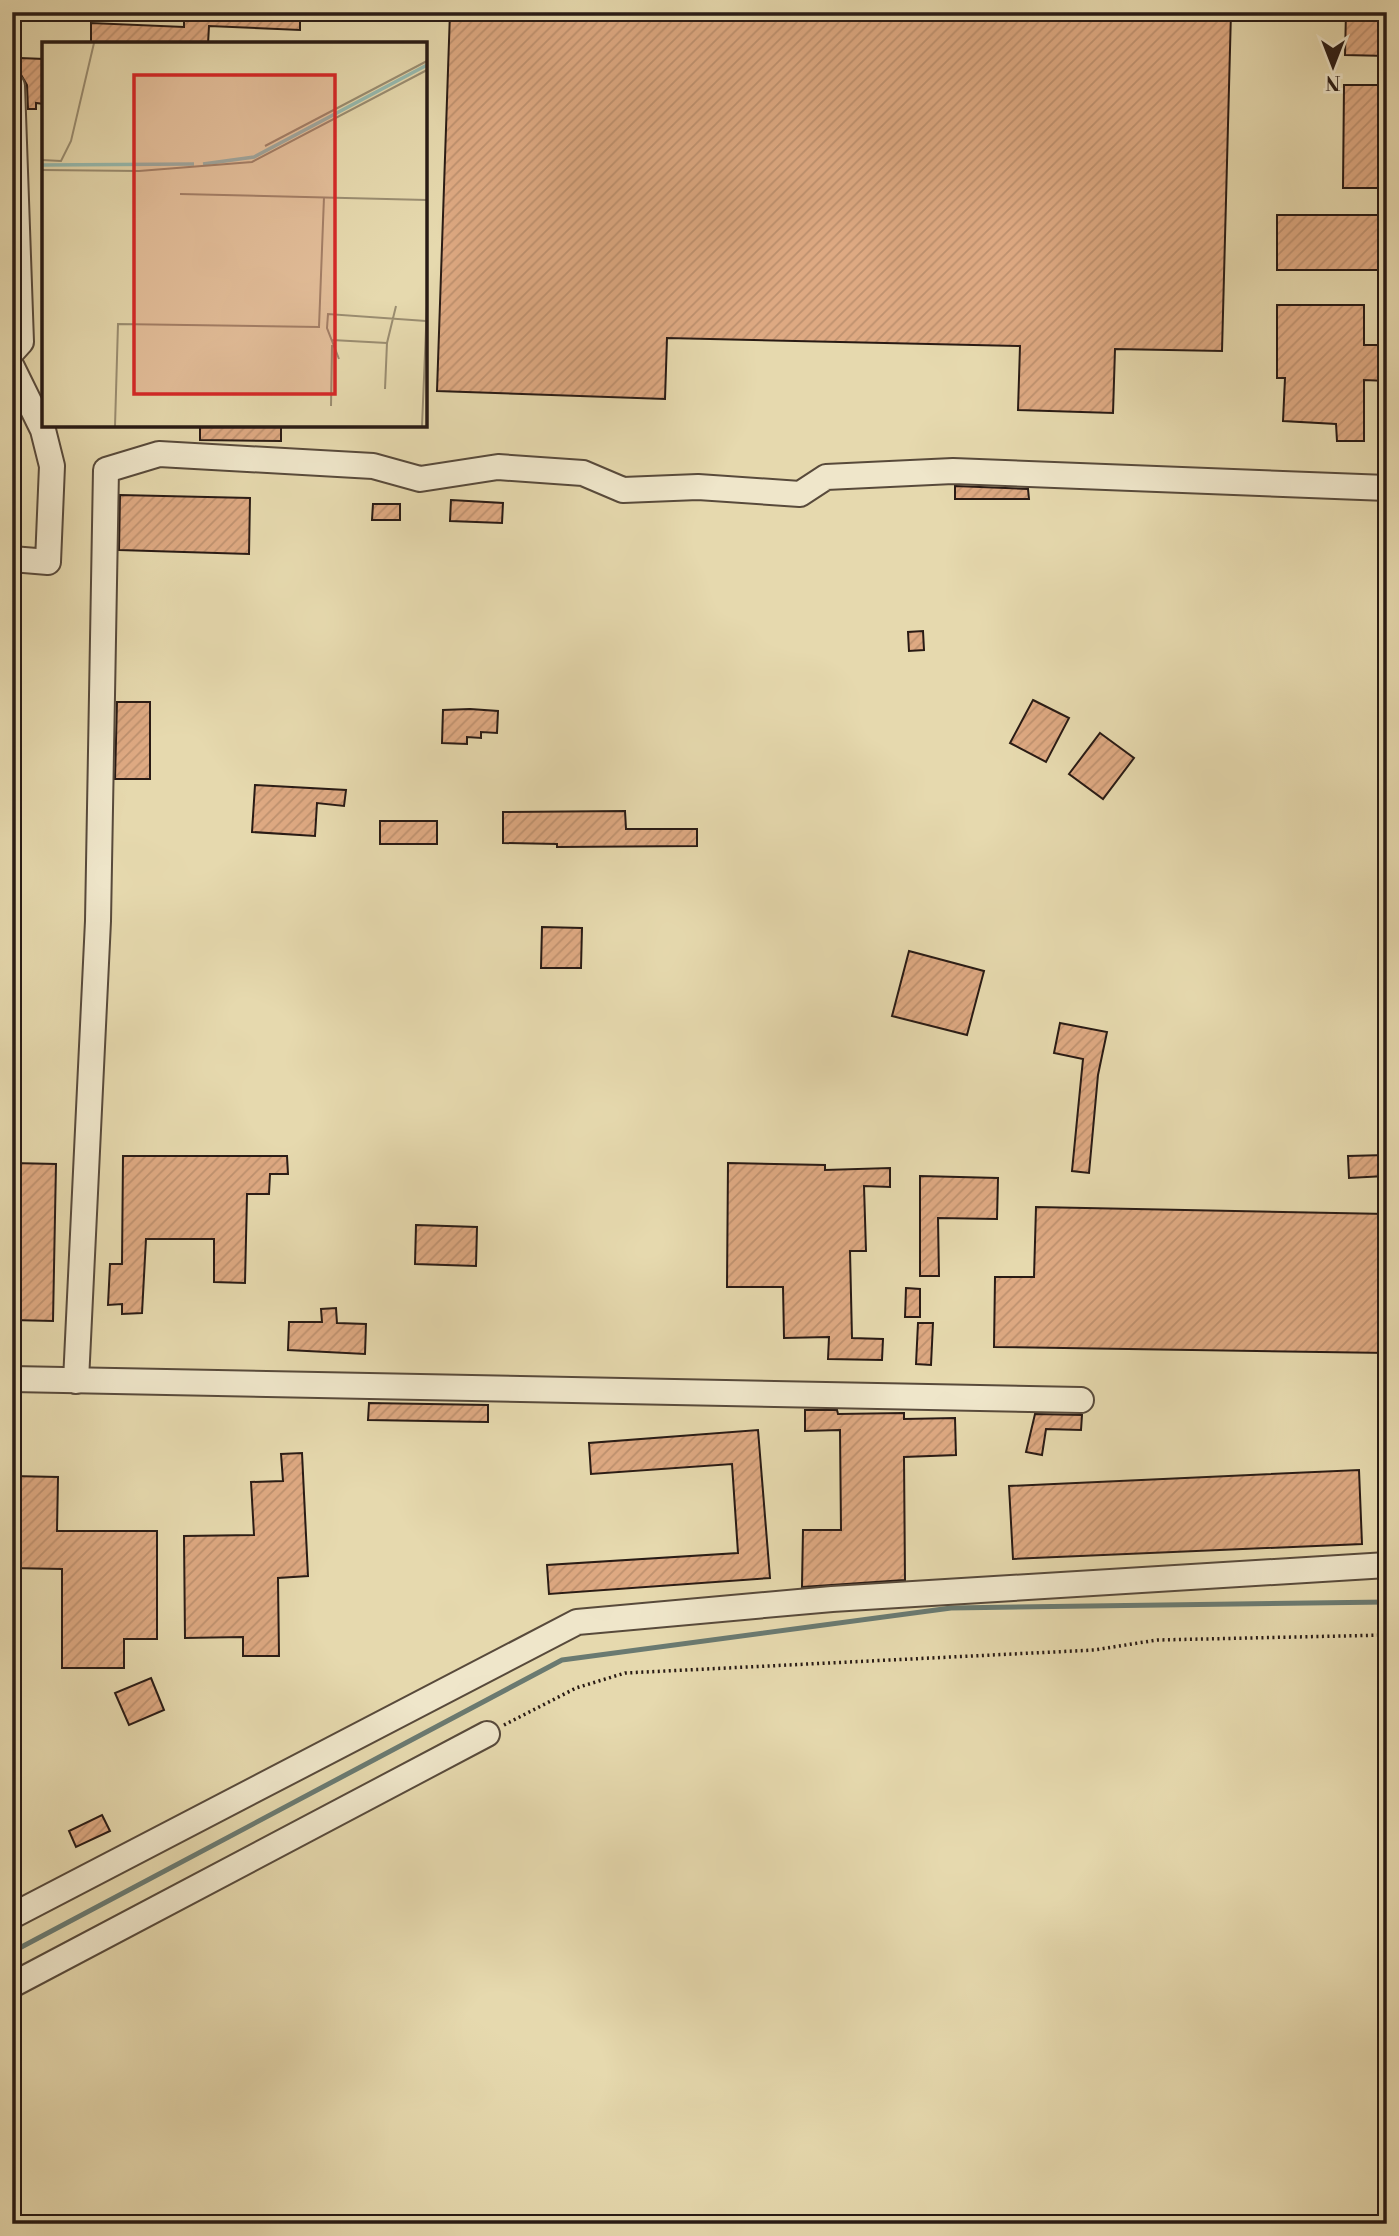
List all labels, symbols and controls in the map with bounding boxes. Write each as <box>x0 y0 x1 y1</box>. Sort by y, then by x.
north arrow <box>1298 32 1368 102</box>
inset map <box>42 42 427 427</box>
text: N <box>1325 70 1341 94</box>

